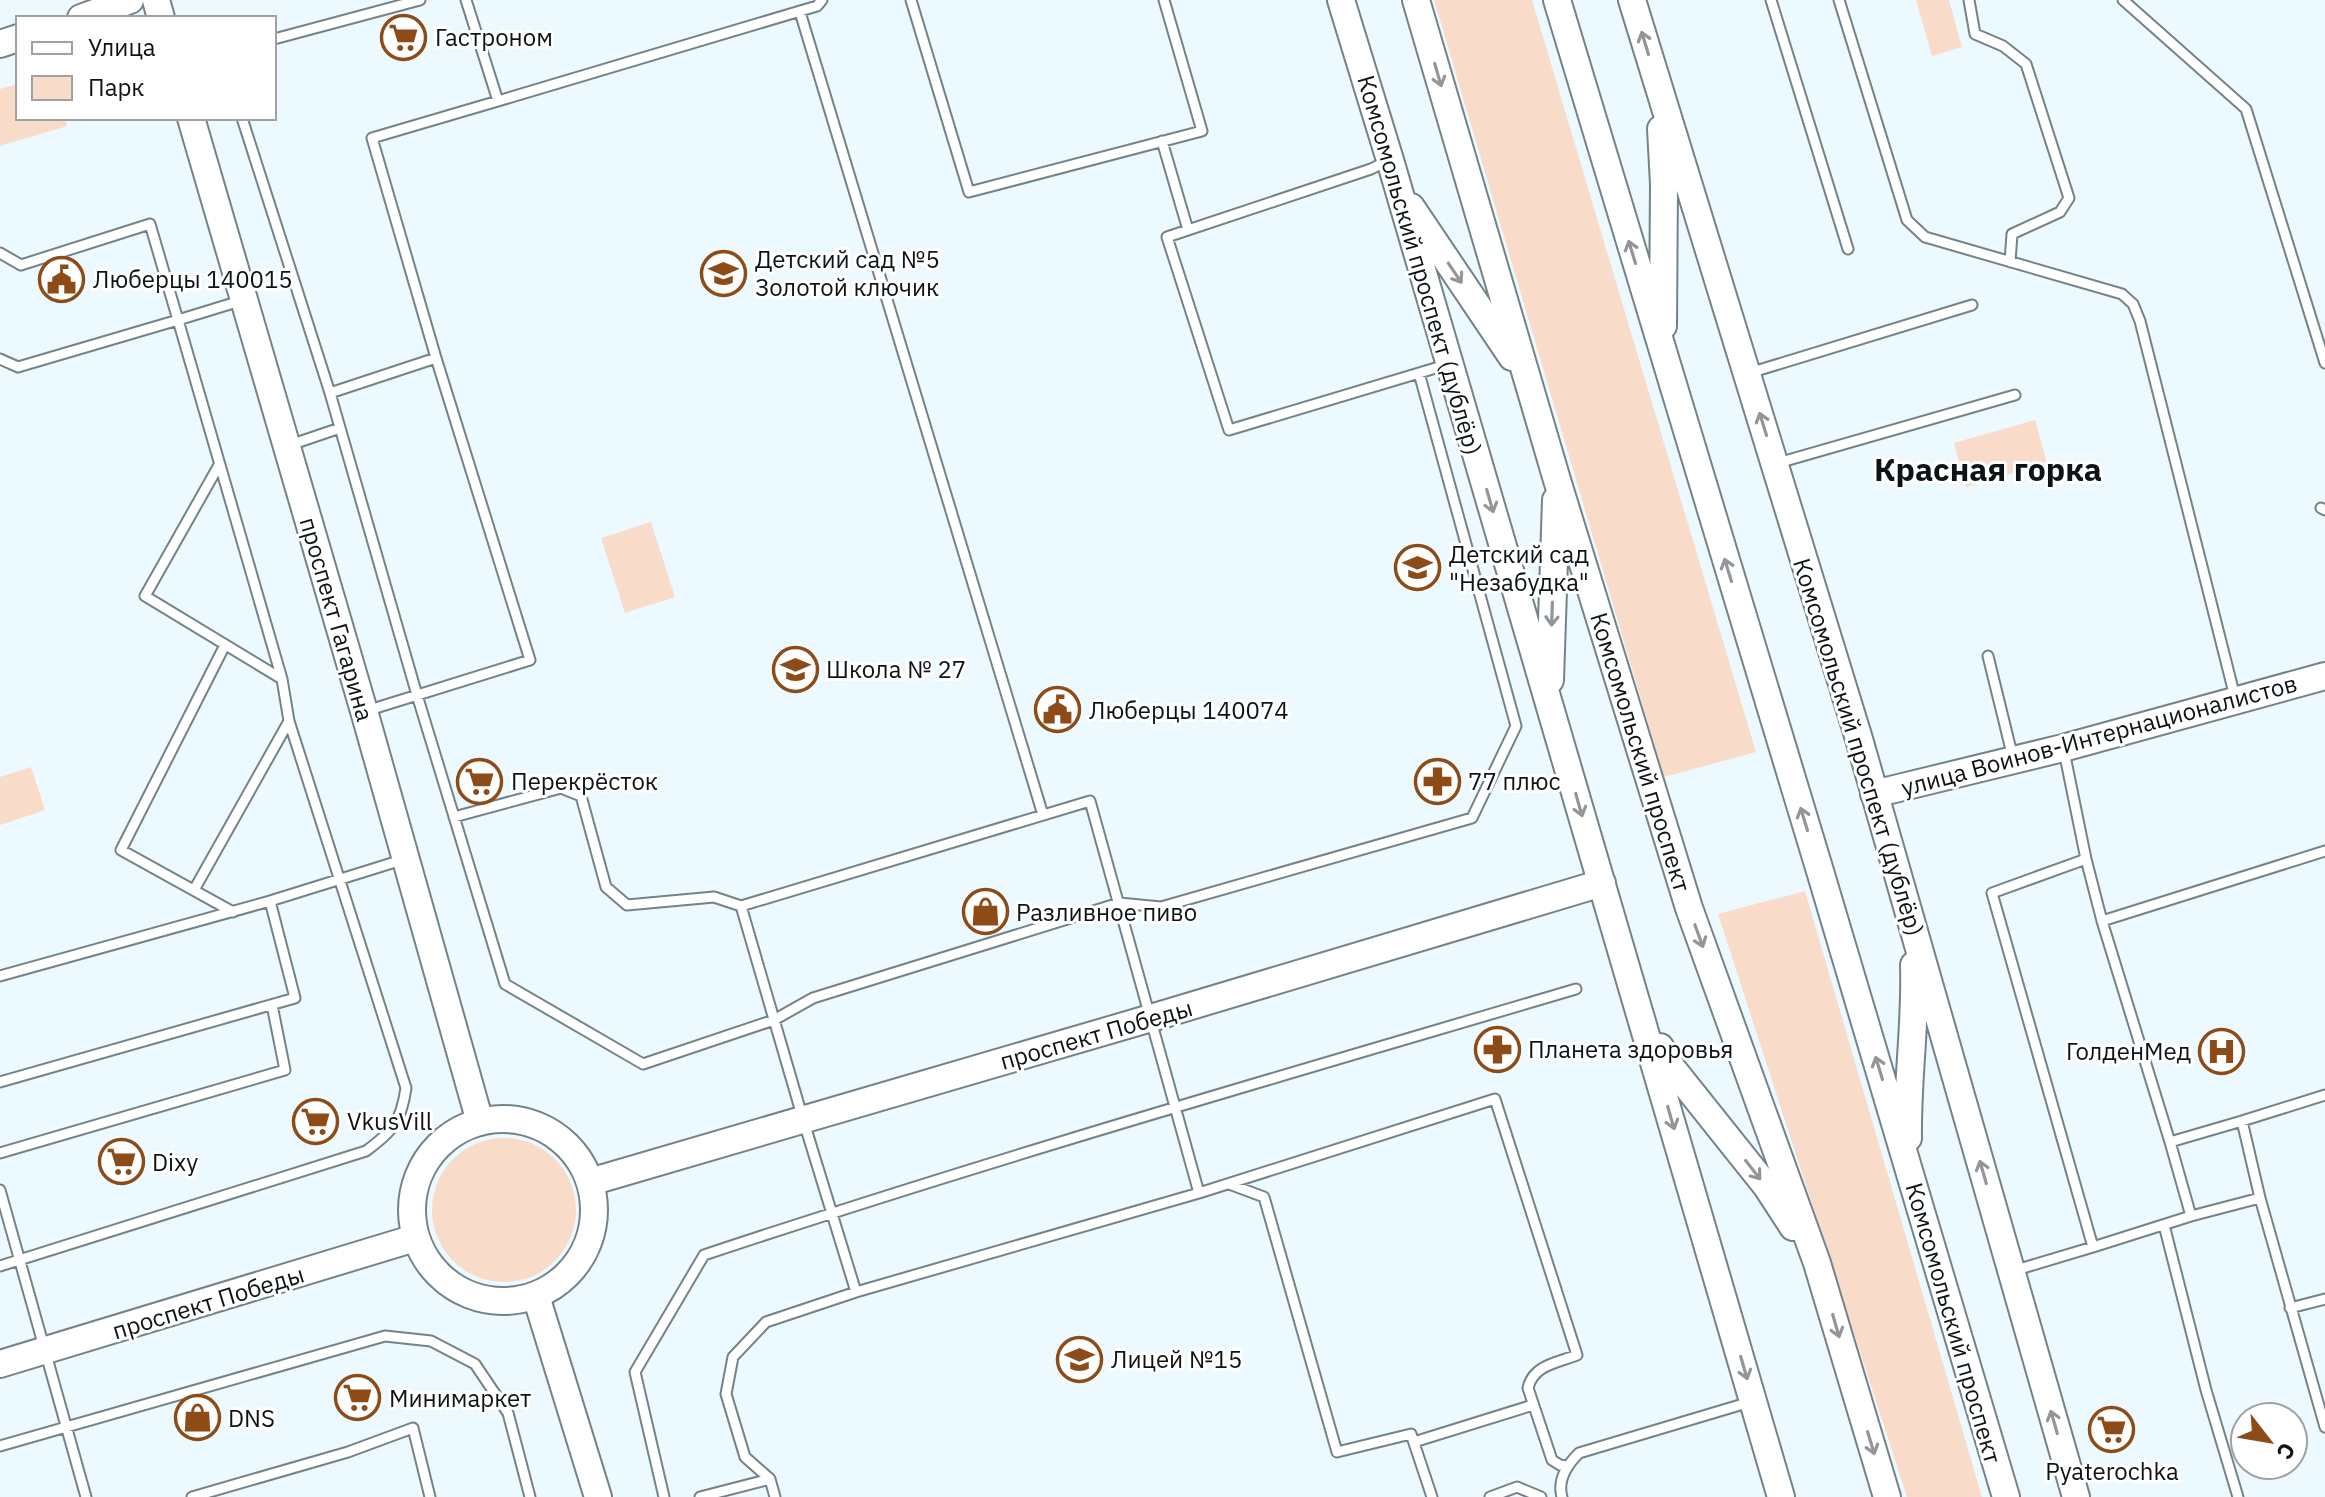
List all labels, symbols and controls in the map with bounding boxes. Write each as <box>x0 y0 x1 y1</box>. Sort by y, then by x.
supermarket icon: Гастроном <box>380 13 428 61</box>
legend <box>16 16 276 120</box>
place label: Гастроном <box>435 21 553 53</box>
text: Улица <box>88 31 156 63</box>
one-way arrow <box>1637 31 1651 56</box>
one-way arrow <box>1431 61 1446 87</box>
text: Парк <box>88 71 145 103</box>
street label: Комсомольский проспект (дублёр) <box>1350 71 1490 459</box>
one-way arrow <box>1624 239 1639 265</box>
place label: Детский сад №5 Золотой ключик <box>755 243 940 303</box>
school or university icon: Детский сад №5 Золотой ключик <box>700 249 748 297</box>
public building icon: Люберцы 140015 <box>38 255 86 303</box>
one-way arrow <box>1447 261 1464 283</box>
place label: Люберцы 140015 <box>93 263 293 295</box>
one-way arrow <box>1754 412 1769 437</box>
district label: Красная горка <box>1874 448 2102 490</box>
one-way arrow <box>1483 488 1498 514</box>
street label: проспект Гагарина <box>293 513 381 725</box>
place label: Детский сад "Незабудка" <box>1449 538 1589 598</box>
school or university icon: Детский сад "Незабудка" <box>1394 544 1442 592</box>
street label: Комсомольский проспект (дублёр) <box>1786 554 1932 940</box>
one-way arrow <box>1720 558 1735 584</box>
one-way arrow <box>1544 600 1559 627</box>
street label: Комсомольский проспект <box>1583 608 1699 896</box>
school or university icon: Школа № 27 <box>771 645 819 693</box>
place label: Школа № 27 <box>826 653 966 685</box>
street label: улица Воинов-Интернационалистов <box>1898 667 2300 803</box>
public building icon: Люберцы 140074 <box>1034 686 1082 734</box>
place label: Люберцы 140074 <box>1089 694 1289 726</box>
supermarket icon: Перекрёсток <box>456 757 504 805</box>
pharmacy icon: 77 плюс <box>1413 757 1461 805</box>
place label: Перекрёсток <box>511 765 658 797</box>
place label: 77 плюс <box>1468 765 1561 797</box>
one-way arrow <box>1572 791 1587 817</box>
one-way arrow <box>1796 807 1810 832</box>
shop icon: Разливное пиво <box>961 888 1009 936</box>
place label: Разливное пиво <box>1016 896 1197 928</box>
one-way arrow <box>1693 924 1707 948</box>
street label: проспект Победы <box>996 991 1196 1077</box>
pharmacy icon: Планета здоровья <box>1473 1025 1521 1073</box>
hospital icon: ГолденМед <box>2198 1027 2246 1075</box>
place label: Планета здоровья <box>1528 1033 1733 1065</box>
place label: ГолденМед <box>2066 1035 2191 1067</box>
one-way arrow <box>1871 1055 1886 1081</box>
supermarket icon: VkusVill <box>292 1097 340 1145</box>
place label: VkusVill <box>347 1105 432 1137</box>
one-way arrow <box>1664 1105 1679 1131</box>
supermarket icon: Dixy <box>97 1138 145 1186</box>
place label: Dixy <box>152 1146 198 1178</box>
one-way arrow <box>1744 1159 1761 1180</box>
one-way arrow <box>1975 1160 1989 1185</box>
street label: Комсомольский проспект <box>1899 1179 2009 1467</box>
street label: проспект Победы <box>108 1258 308 1346</box>
one-way arrow <box>1829 1313 1844 1339</box>
school or university icon: Лицей №15 <box>1056 1335 1104 1383</box>
place label: Лицей №15 <box>1111 1343 1242 1375</box>
one-way arrow <box>1737 1354 1752 1380</box>
supermarket icon: Минимаркет <box>334 1374 382 1422</box>
place label: Минимаркет <box>389 1382 531 1414</box>
shop icon: DNS <box>173 1394 221 1442</box>
north arrow <box>2229 1401 2309 1481</box>
place label: DNS <box>228 1402 275 1434</box>
supermarket icon: Pyaterochka <box>2088 1405 2136 1453</box>
one-way arrow <box>2046 1410 2060 1435</box>
one-way arrow <box>1864 1430 1879 1456</box>
text: С <box>2270 1438 2303 1465</box>
place label: Pyaterochka <box>2045 1455 2179 1487</box>

